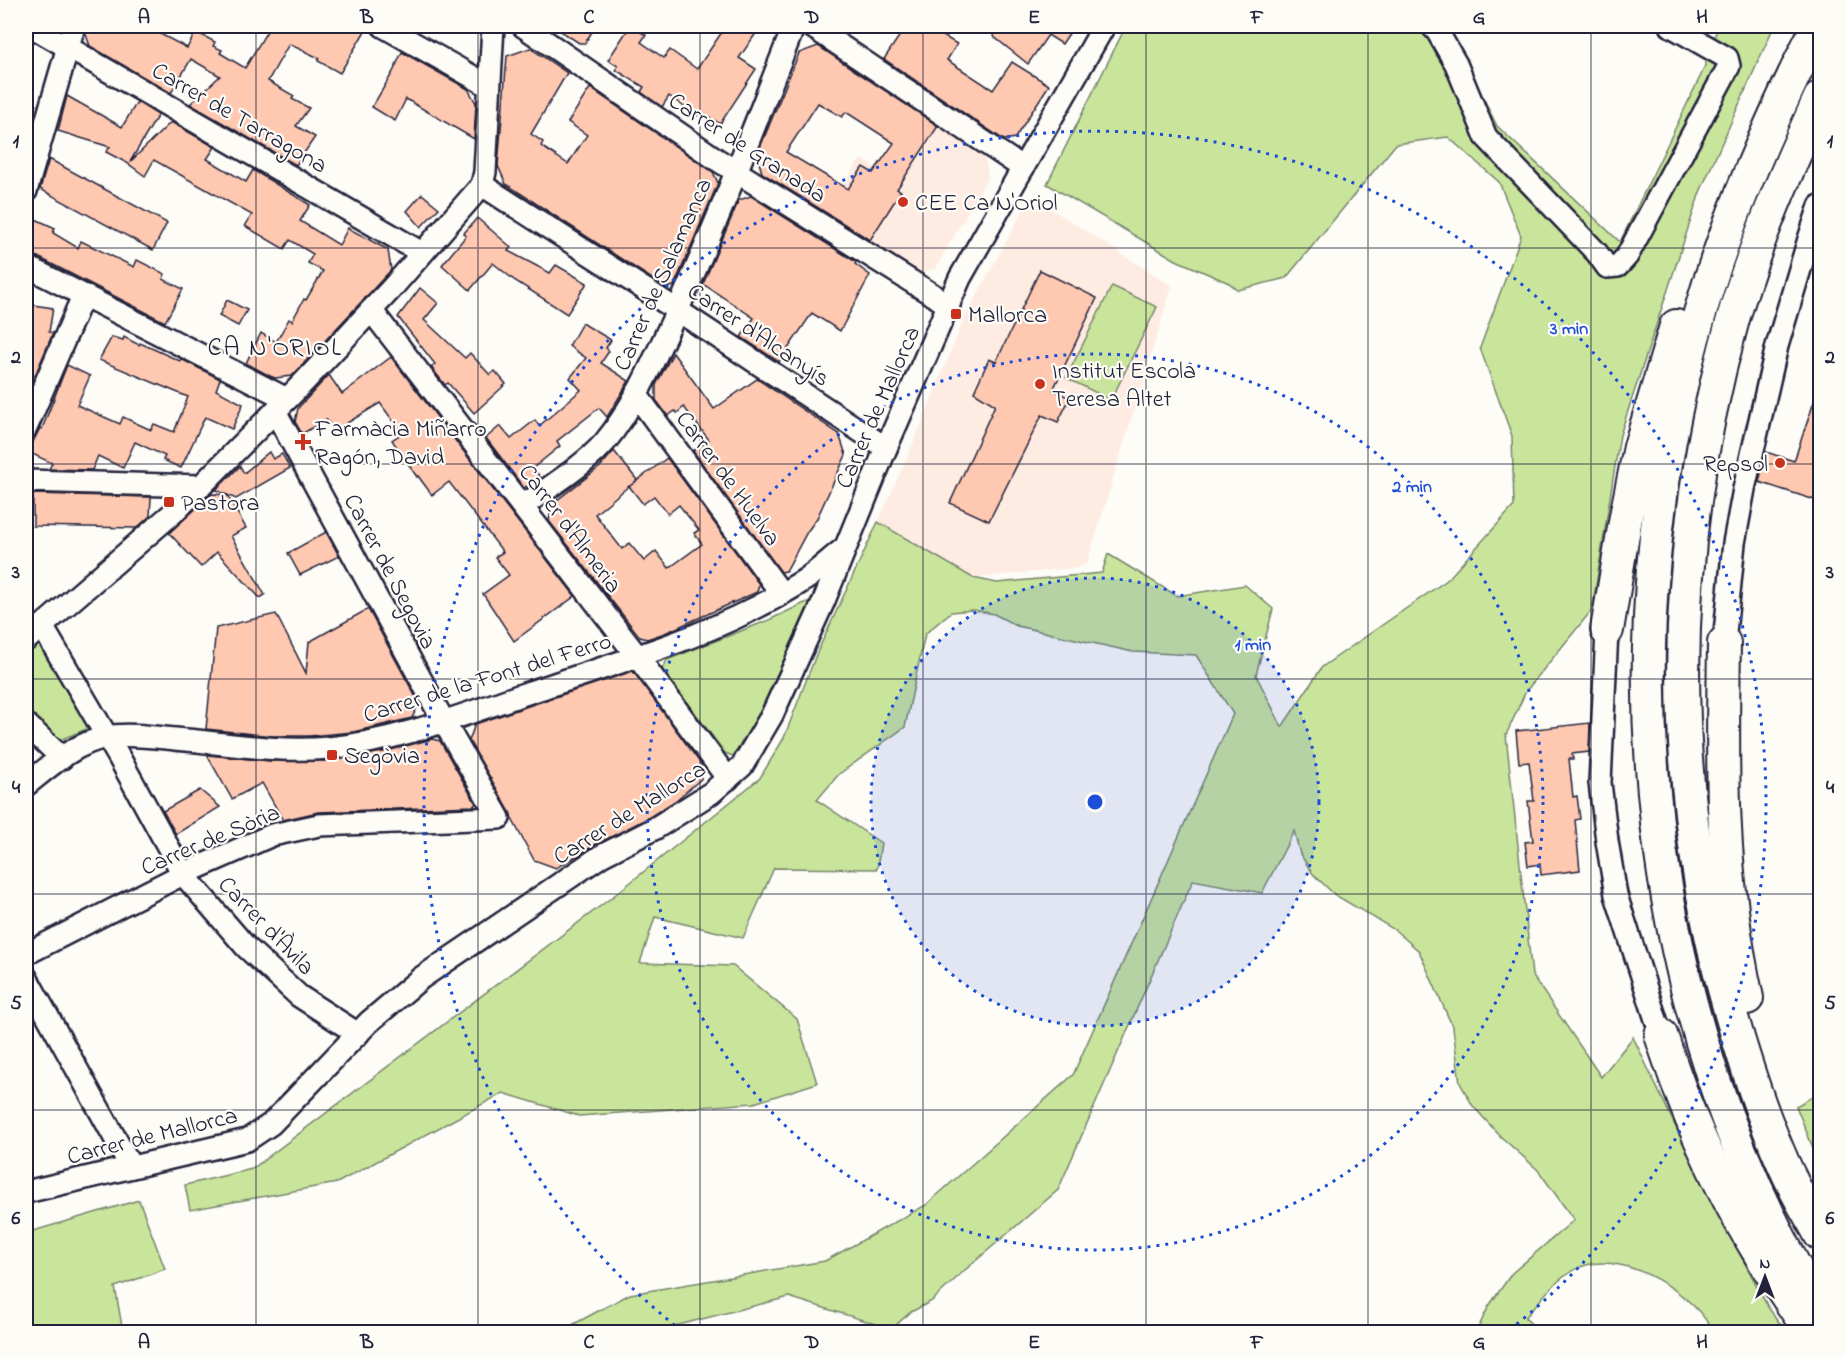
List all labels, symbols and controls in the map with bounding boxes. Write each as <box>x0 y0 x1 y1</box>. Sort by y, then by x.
text: A <box>138 4 150 33</box>
text: B <box>359 4 374 33</box>
text: C <box>584 4 595 33</box>
text: D <box>804 4 819 33</box>
text: E <box>1028 4 1040 33</box>
text: F <box>1250 4 1264 33</box>
text: G <box>1473 4 1486 33</box>
text: H <box>1696 4 1708 33</box>
street label: Carrer de Tarragona <box>144 54 333 184</box>
street label: Carrer de Granada <box>661 85 833 213</box>
text: 1 <box>13 128 20 157</box>
text: 1 <box>1827 128 1834 157</box>
street label: Carrer de Salamanca <box>606 173 723 377</box>
place label: CEE Ca N'Oriol <box>915 187 1057 222</box>
marker: CEE Ca N'Oriol <box>896 195 910 209</box>
street label: Carrer d'Alcanyís <box>679 275 836 398</box>
place label: Mallorca <box>968 299 1047 334</box>
marker: Mallorca <box>949 307 963 321</box>
text: 3 min <box>1549 317 1588 343</box>
street label: Carrer de Mallorca <box>828 321 931 495</box>
district label: CA N'ORIOL <box>208 330 342 368</box>
text: 2 <box>10 344 21 373</box>
text: 2 <box>1824 344 1835 373</box>
place label: Institut Escola Teresa Altet <box>1052 355 1196 418</box>
marker: Institut Escola Teresa Altet <box>1033 377 1047 391</box>
street label: Carrer de Huelva <box>666 404 788 555</box>
place label: Farmàcia Miñarro Ragón, David <box>314 413 487 476</box>
marker: Farmàcia Miñarro Ragón, David <box>296 435 310 449</box>
place label: Repsol <box>1703 448 1768 483</box>
marker: Repsol <box>1773 456 1787 470</box>
street label: Carrer d'Almeria <box>509 457 629 602</box>
text: 2 min <box>1391 475 1432 501</box>
place label: Pastora <box>181 487 260 522</box>
street label: Carrer de Segovia <box>333 488 444 656</box>
marker: Pastora <box>162 495 176 509</box>
text: 3 <box>11 559 20 588</box>
text: 3 <box>1825 559 1834 588</box>
street label: Carrer de la Font del Ferro <box>359 625 616 734</box>
text: 1 min <box>1235 633 1271 659</box>
place label: Segòvia <box>344 740 420 775</box>
marker: Segòvia <box>325 748 339 762</box>
street label: Carrer de Mallorca <box>547 753 714 875</box>
text: 4 <box>12 774 21 803</box>
text: 4 <box>1826 774 1835 803</box>
centre of rings <box>1085 792 1105 812</box>
street label: Carrer de Sòria <box>136 796 286 886</box>
street label: Carrer d'Àvila <box>209 869 322 984</box>
text: 5 <box>10 990 22 1019</box>
text: 5 <box>1824 990 1836 1019</box>
street label: Carrer de Mallorca <box>64 1099 242 1176</box>
text: 6 <box>12 1205 21 1234</box>
text: 6 <box>1826 1205 1835 1234</box>
north arrow <box>1735 1247 1795 1307</box>
text: N <box>1760 1252 1771 1276</box>
text: A <box>138 1329 150 1358</box>
text: B <box>359 1329 374 1358</box>
text: C <box>584 1329 595 1358</box>
text: D <box>804 1329 819 1358</box>
text: E <box>1028 1329 1040 1358</box>
text: F <box>1250 1329 1264 1358</box>
text: G <box>1473 1329 1486 1358</box>
text: H <box>1696 1329 1708 1358</box>

